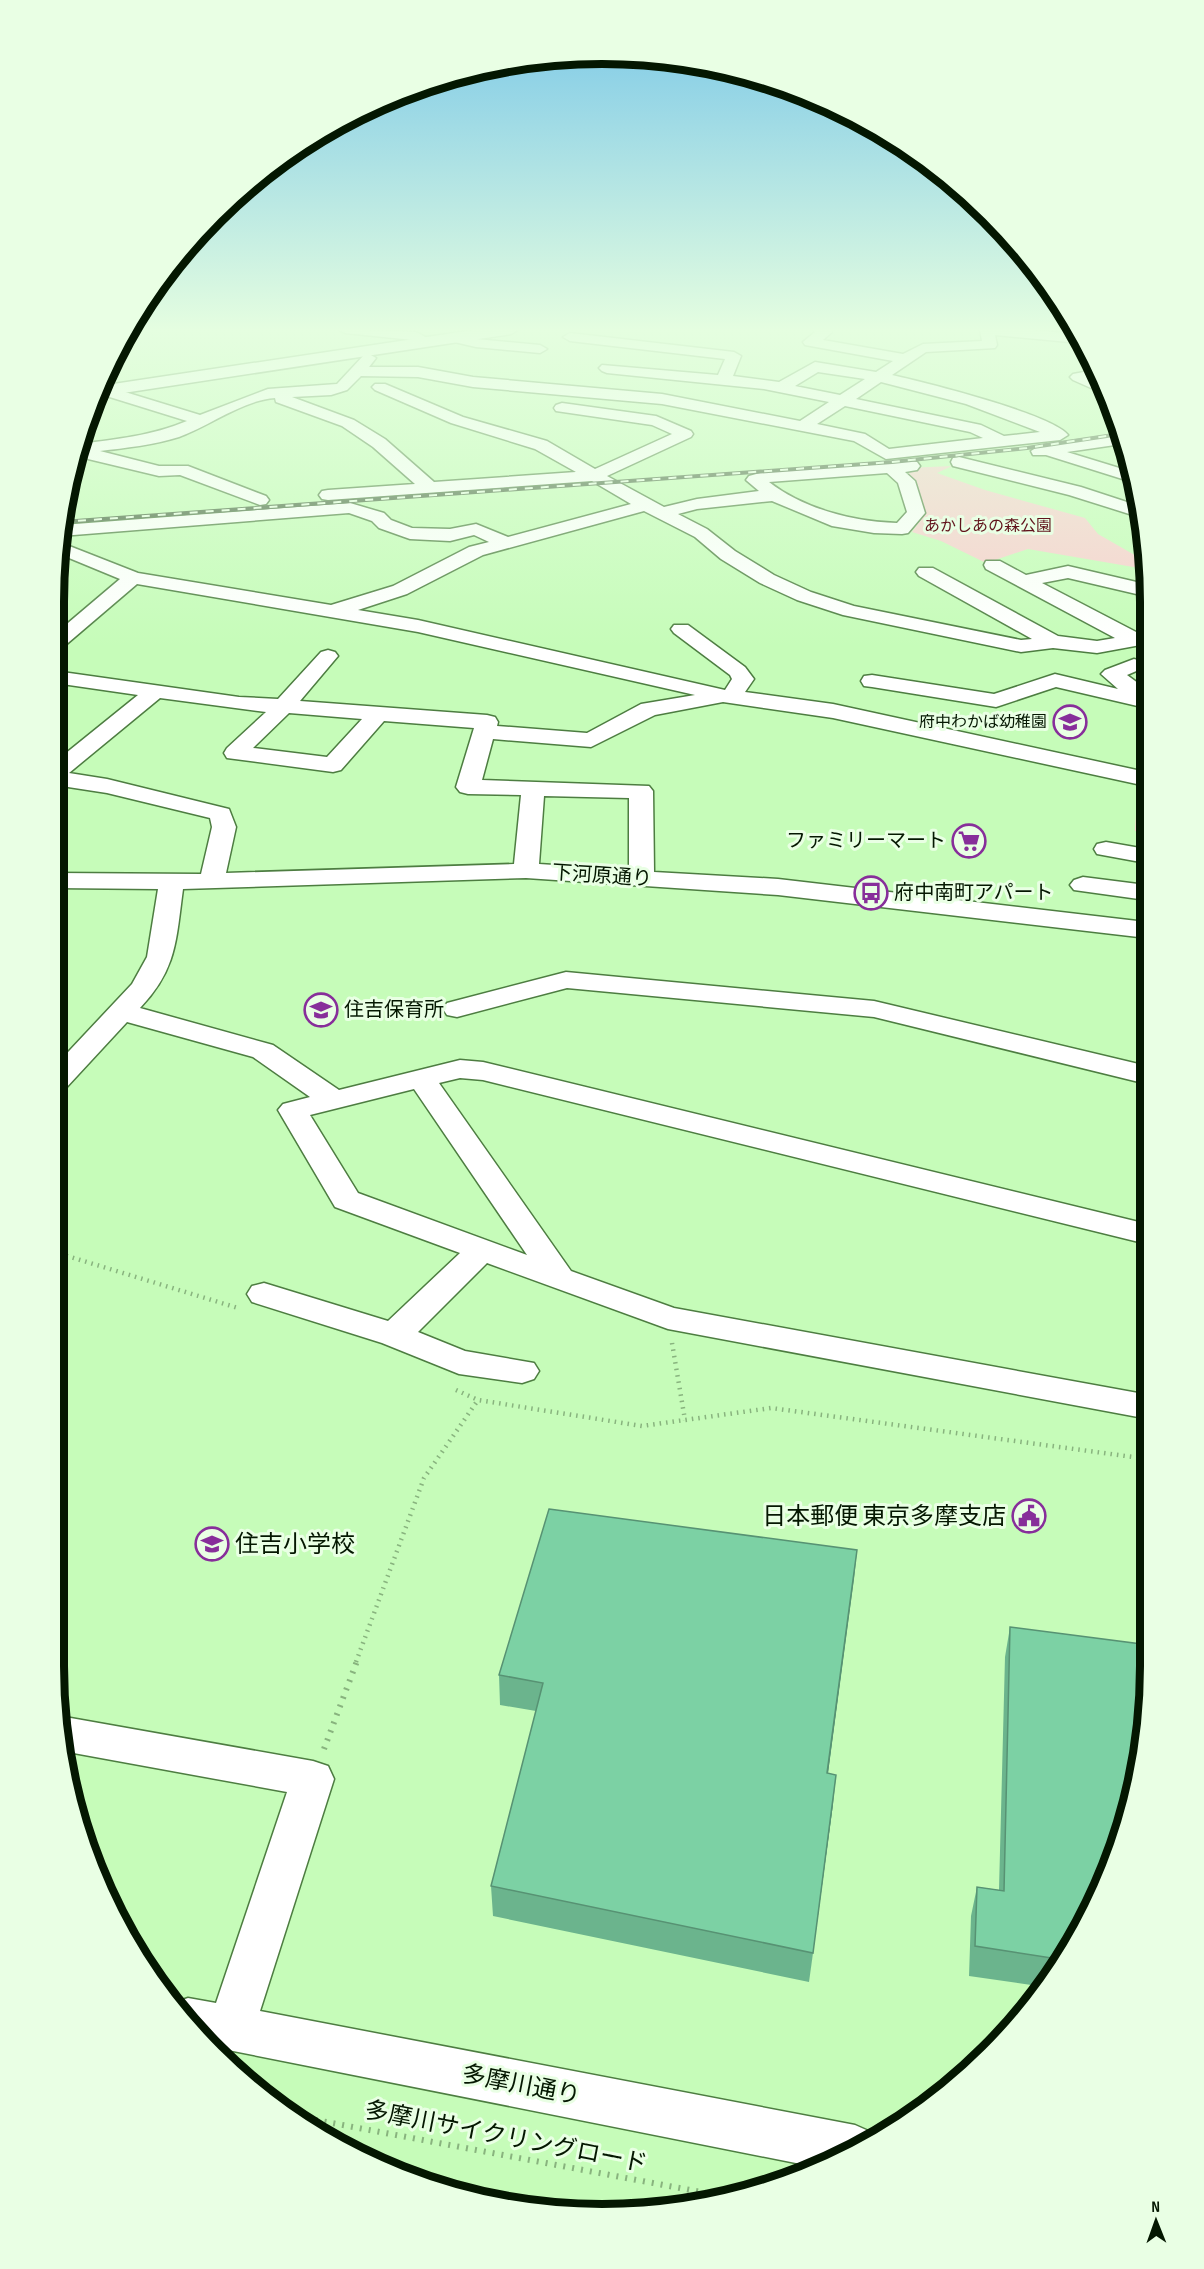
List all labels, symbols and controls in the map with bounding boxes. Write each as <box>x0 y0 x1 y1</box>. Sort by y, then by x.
park label: あかしあの森公園 <box>924 517 1052 536</box>
school or university icon: 府中わかば幼稚園 <box>1052 704 1088 740</box>
place label: 府中わかば幼稚園 <box>919 713 1047 732</box>
supermarket icon: ファミリーマート <box>951 823 987 859</box>
place label: ファミリーマート <box>786 829 946 853</box>
street label: 下河原通り <box>551 861 653 891</box>
bus stop icon: 府中南町アパート <box>853 875 889 911</box>
place label: 府中南町アパート <box>894 881 1054 905</box>
school or university icon: 住吉保育所 <box>303 992 339 1028</box>
place label: 住吉保育所 <box>344 998 444 1022</box>
public building icon: 日本郵便 東京多摩支店 <box>1011 1498 1047 1534</box>
place label: 日本郵便 東京多摩支店 <box>762 1502 1006 1531</box>
school or university icon: 住吉小学校 <box>194 1526 230 1562</box>
place label: 住吉小学校 <box>235 1530 355 1559</box>
street label: 多摩川通り <box>459 2059 583 2111</box>
street label: 多摩川サイクリングロード <box>362 2095 650 2179</box>
north arrow <box>1126 2191 1186 2251</box>
text: N <box>1151 2198 1160 2217</box>

